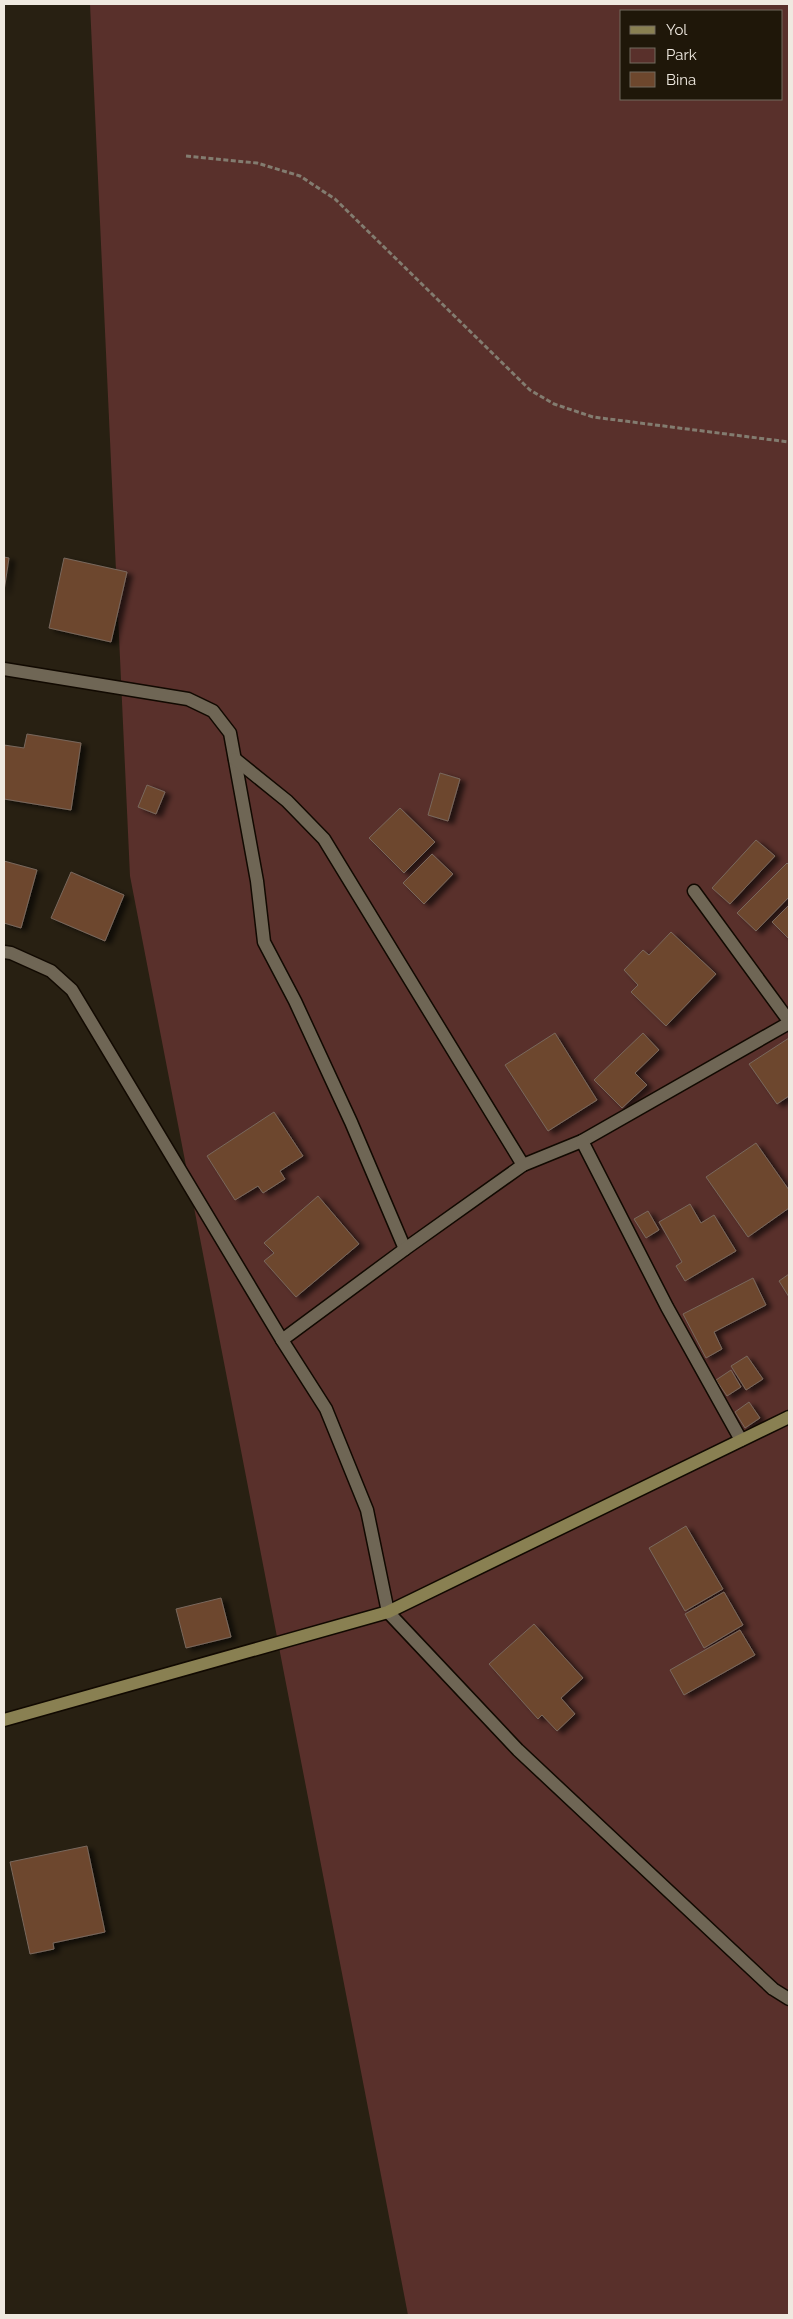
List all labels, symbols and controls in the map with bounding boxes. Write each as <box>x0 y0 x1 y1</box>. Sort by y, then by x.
legend <box>620 10 783 100</box>
text: Yol <box>666 21 688 39</box>
text: Park <box>666 46 697 64</box>
text: Bina <box>666 71 696 89</box>

